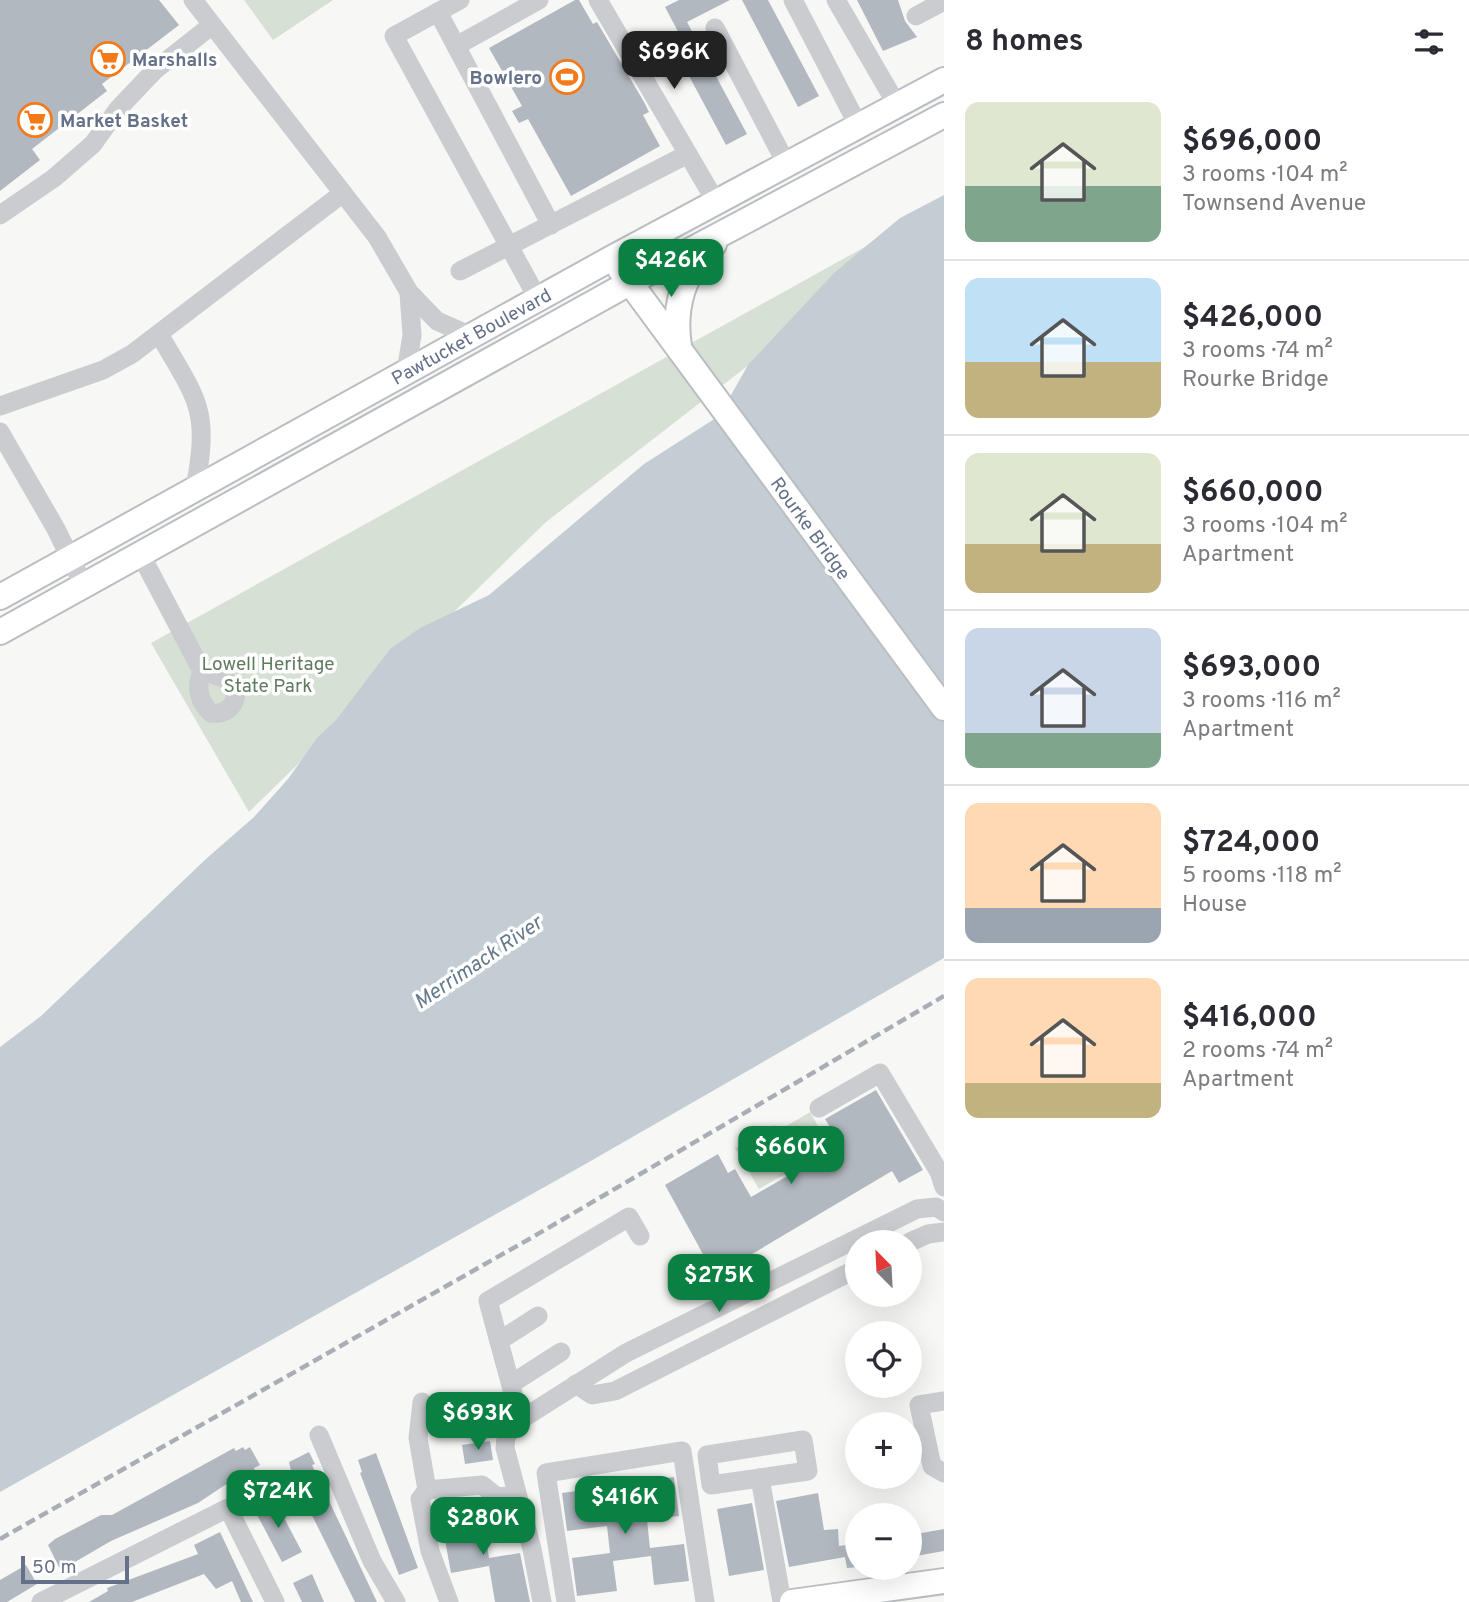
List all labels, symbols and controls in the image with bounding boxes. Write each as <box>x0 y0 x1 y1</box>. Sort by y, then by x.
icon: filters <box>1410 23 1448 61</box>
text: 8 homes <box>965 24 1084 61</box>
pin: $696K <box>625 32 723 91</box>
text: $696K <box>638 39 710 68</box>
supermarket icon: Marshalls <box>89 40 127 78</box>
place label: Marshalls <box>132 49 217 73</box>
sports icon: Bowlero <box>548 58 586 96</box>
place label: Bowlero <box>470 67 542 91</box>
supermarket icon: Market Basket <box>16 101 54 139</box>
place label: Market Basket <box>60 110 188 134</box>
text: $696,000 <box>1182 124 1322 161</box>
icon: home <box>1021 130 1105 214</box>
text: 3 rooms · 104 m² <box>1182 161 1347 190</box>
text: Townsend Avenue <box>1182 190 1366 219</box>
pin: $426K <box>622 240 720 299</box>
text: $426K <box>634 247 708 276</box>
street label: Pawtucket Boulevard <box>388 284 556 392</box>
text: $426,000 <box>1182 300 1323 337</box>
icon: home <box>1021 306 1105 390</box>
text: 3 rooms · 74 m² <box>1182 337 1333 366</box>
text: Rourke Bridge <box>1182 366 1329 395</box>
street label: Rourke Bridge <box>764 473 855 585</box>
text: $660,000 <box>1182 475 1324 512</box>
icon: home <box>1021 481 1105 565</box>
text: 3 rooms · 104 m² <box>1182 512 1347 541</box>
text: Apartment <box>1182 541 1294 570</box>
text: $693,000 <box>1182 650 1321 687</box>
park label: Lowell Heritage State Park <box>201 653 335 699</box>
icon: home <box>1021 656 1105 740</box>
text: 3 rooms · 116 m² <box>1182 687 1341 716</box>
text: Apartment <box>1182 716 1294 745</box>
text: $724,000 <box>1182 825 1320 862</box>
icon: home <box>1021 831 1105 915</box>
text: 5 rooms · 118 m² <box>1182 862 1341 891</box>
text: House <box>1182 891 1247 920</box>
water label: Merrimack River <box>409 909 550 1016</box>
text: $416,000 <box>1182 1000 1317 1037</box>
icon: home <box>1021 1006 1105 1090</box>
text: 2 rooms · 74 m² <box>1182 1037 1333 1066</box>
text: Apartment <box>1182 1066 1294 1095</box>
pin: $660K <box>742 1126 840 1186</box>
text: $660K <box>754 1134 828 1163</box>
north arrow <box>845 1230 922 1307</box>
map controls <box>845 1230 922 1580</box>
pin: $275K <box>670 1254 768 1314</box>
text: $275K <box>684 1262 754 1291</box>
button: locate <box>845 1321 922 1398</box>
pin: $693K <box>429 1392 527 1452</box>
text: $693K <box>442 1400 514 1429</box>
button: + <box>845 1412 922 1489</box>
pin: $724K <box>229 1470 327 1530</box>
pin: $416K <box>576 1476 674 1536</box>
text: $724K <box>242 1478 314 1507</box>
text: $416K <box>591 1484 659 1513</box>
pin: $280K <box>434 1498 532 1557</box>
button: − <box>845 1503 922 1580</box>
text: $280K <box>446 1505 520 1534</box>
scale bar <box>21 1553 130 1585</box>
text: 50 m <box>32 1556 77 1580</box>

